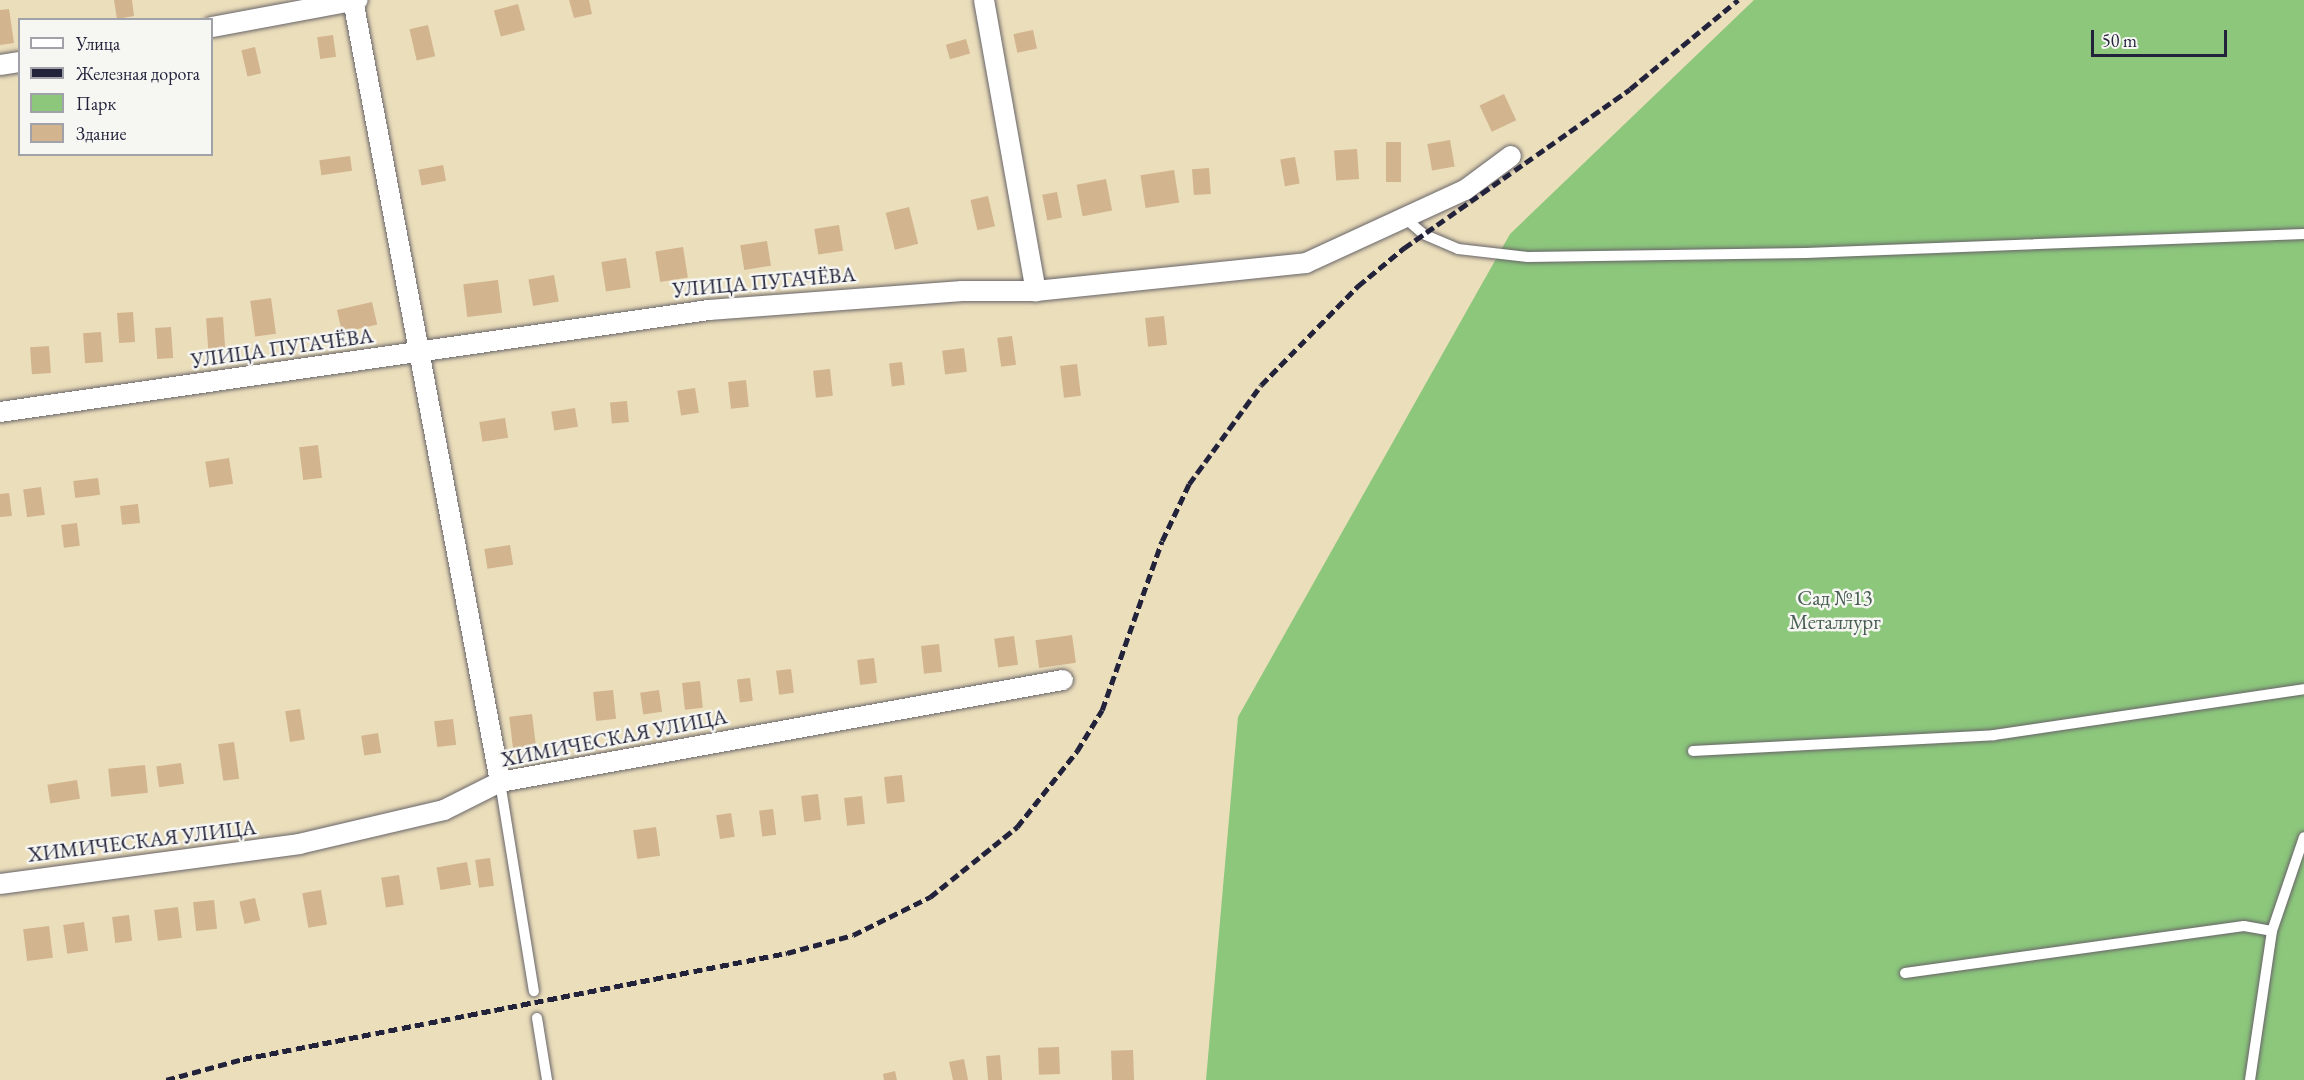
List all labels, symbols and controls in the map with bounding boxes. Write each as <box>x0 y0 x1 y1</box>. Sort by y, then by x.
legend <box>18 18 213 156</box>
scale bar <box>2094 18 2230 56</box>
text: 50 m <box>2102 29 2137 52</box>
text: Улица <box>76 32 120 55</box>
text: Железная дорога <box>76 62 200 85</box>
text: Парк <box>76 92 116 115</box>
text: Здание <box>76 122 126 145</box>
street label: УЛИЦА ПУГАЧЁВА <box>671 261 857 303</box>
street label: УЛИЦА ПУГАЧЁВА <box>189 323 375 373</box>
park label: Сад №13 Металлург <box>1789 585 1881 635</box>
street label: ХИМИЧЕСКАЯ УЛИЦА <box>499 704 729 772</box>
street label: ХИМИЧЕСКАЯ УЛИЦА <box>26 814 258 868</box>

